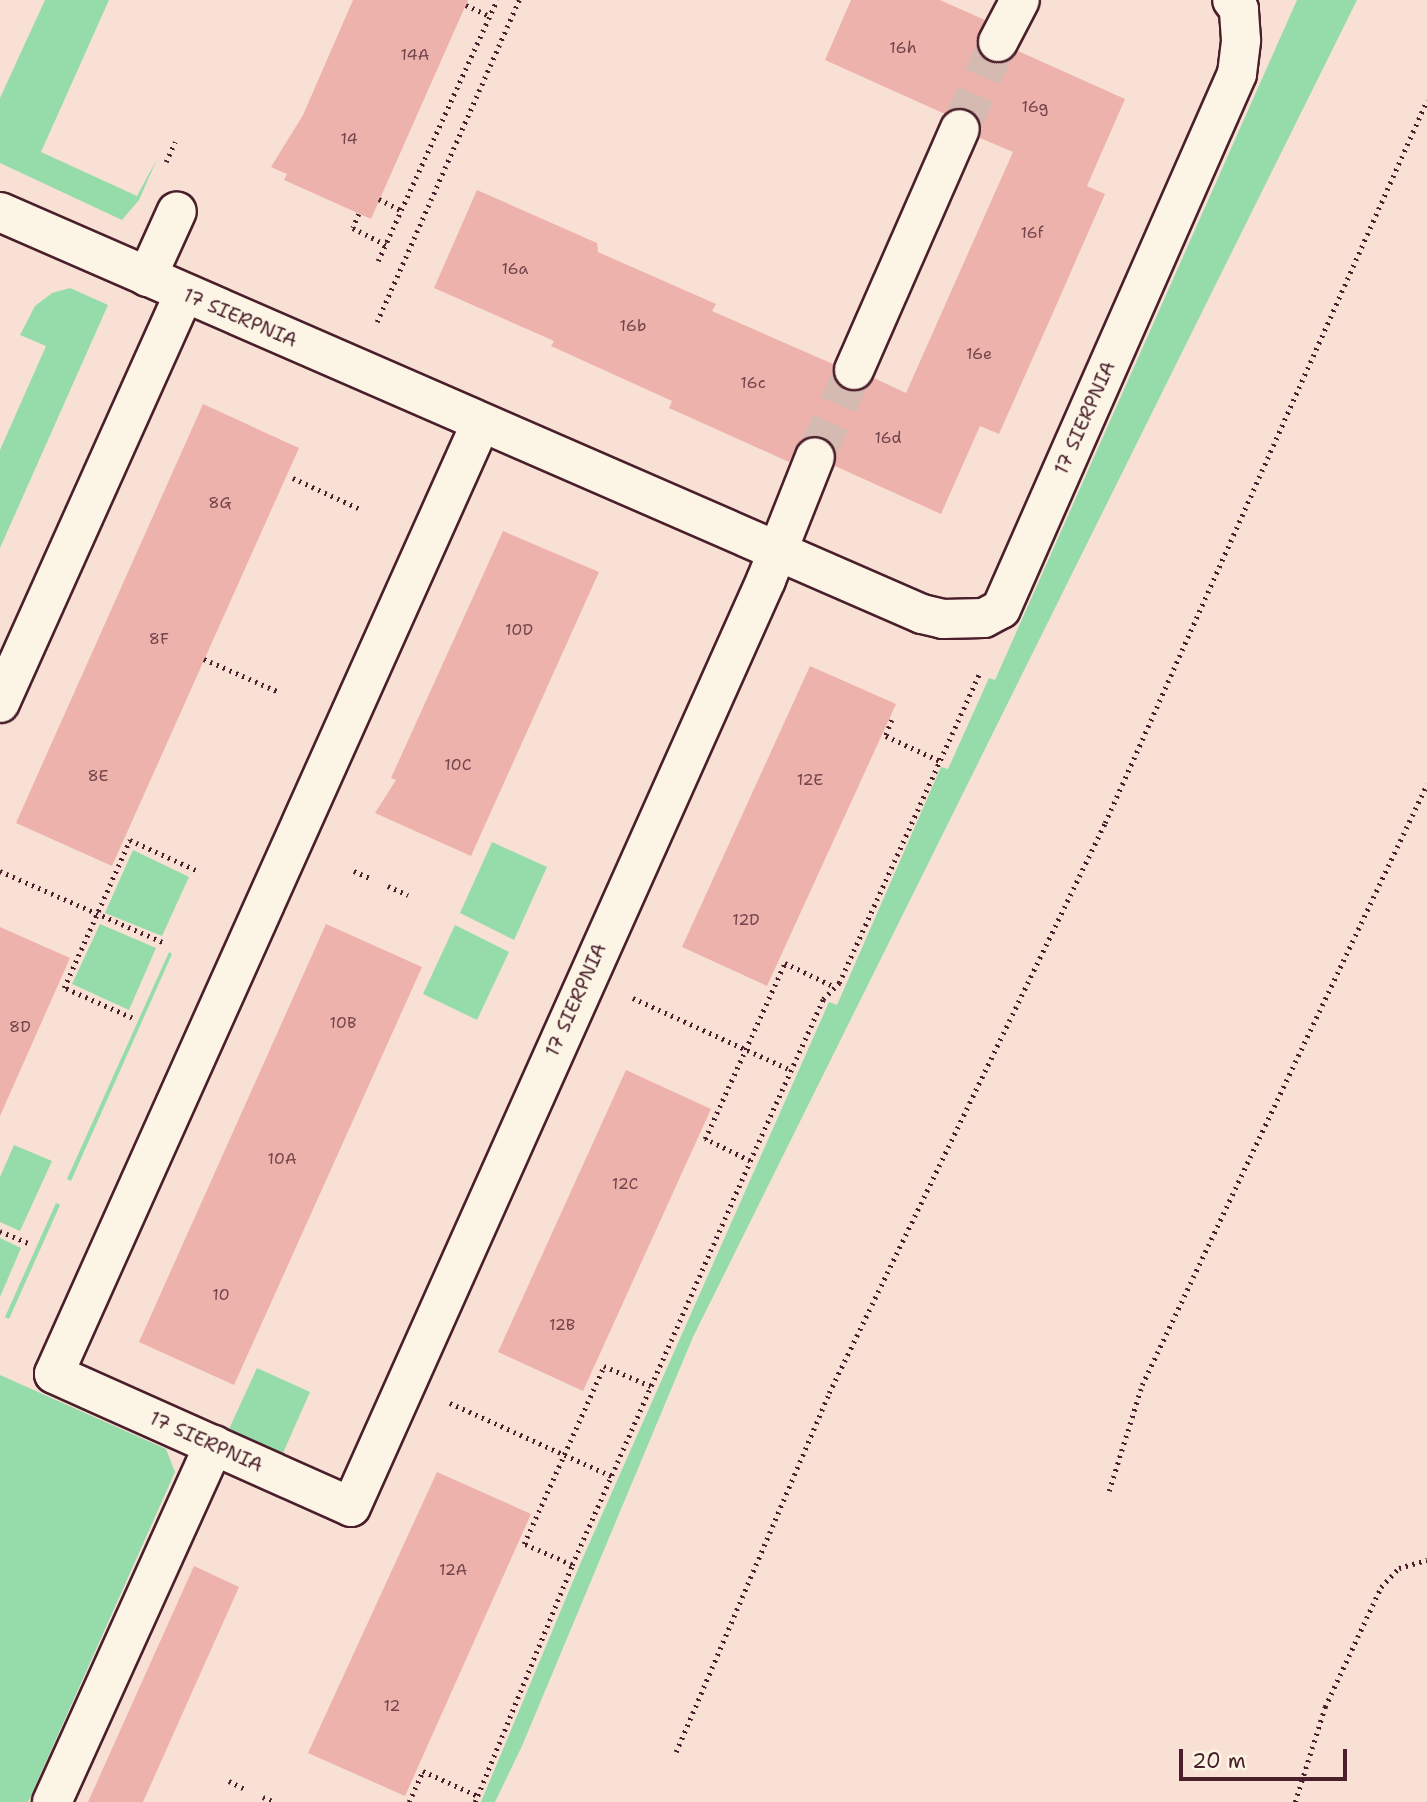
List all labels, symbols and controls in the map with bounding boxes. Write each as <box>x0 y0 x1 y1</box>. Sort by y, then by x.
house number: 16h <box>889 38 917 58</box>
house number: 14A <box>401 45 429 65</box>
house number: 16g <box>1022 97 1048 117</box>
house number: 14 <box>340 129 358 149</box>
house number: 16f <box>1020 223 1044 243</box>
house number: 16a <box>501 259 529 279</box>
street label: 17 SIERPNIA <box>180 284 300 352</box>
house number: 16b <box>620 316 646 336</box>
house number: 16e <box>966 344 992 364</box>
street label: 17 SIERPNIA <box>1050 358 1120 478</box>
house number: 16c <box>740 373 766 393</box>
house number: 16d <box>874 428 902 448</box>
house number: 8G <box>208 493 232 513</box>
house number: 10D <box>505 620 533 640</box>
house number: 8F <box>149 629 169 649</box>
house number: 10C <box>444 755 472 775</box>
house number: 8E <box>87 766 109 786</box>
house number: 12E <box>797 770 823 790</box>
house number: 12D <box>732 910 760 930</box>
street label: 17 SIERPNIA <box>541 940 611 1060</box>
house number: 10B <box>330 1013 356 1033</box>
house number: 8D <box>9 1017 31 1037</box>
house number: 10A <box>267 1149 297 1169</box>
house number: 12C <box>612 1174 638 1194</box>
house number: 10 <box>212 1285 230 1305</box>
house number: 12B <box>549 1315 575 1335</box>
street label: 17 SIERPNIA <box>146 1407 266 1477</box>
house number: 12A <box>439 1560 467 1580</box>
house number: 12 <box>383 1696 401 1716</box>
scale bar <box>1182 1736 1350 1780</box>
text: 20 m <box>1192 1747 1246 1775</box>

